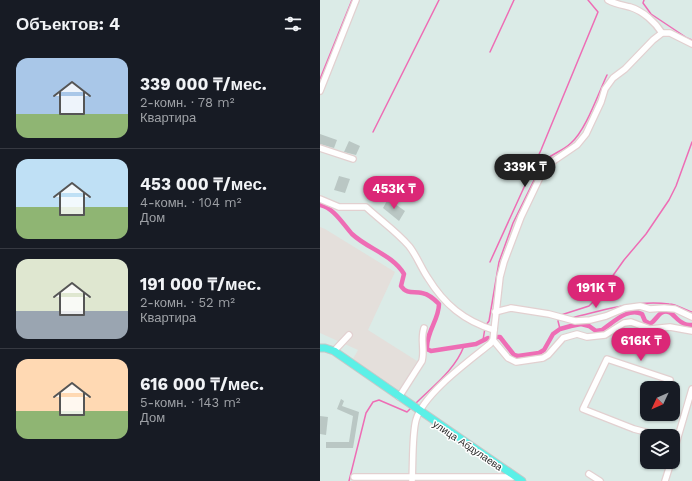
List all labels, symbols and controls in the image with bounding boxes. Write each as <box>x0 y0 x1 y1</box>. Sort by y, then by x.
icon: filters <box>282 13 304 35</box>
text: Объектов: 4 <box>16 14 120 34</box>
icon: home <box>48 74 96 122</box>
text: 339 000 ₸/мес. <box>140 74 267 94</box>
text: 2-комн. · 78 m² <box>140 95 234 110</box>
text: Квартира <box>140 110 196 125</box>
pin: 339K ₸ <box>492 154 558 188</box>
text: 339K ₸ <box>503 159 547 174</box>
text: 453 000 ₸/мес. <box>140 174 267 194</box>
icon: home <box>48 175 96 223</box>
pin: 453K ₸ <box>361 176 427 210</box>
text: 453K ₸ <box>372 181 416 196</box>
text: 4-комн. · 104 m² <box>140 195 241 210</box>
text: Дом <box>140 210 165 225</box>
text: 191 000 ₸/мес. <box>140 274 261 294</box>
icon: home <box>48 275 96 323</box>
pin: 191K ₸ <box>563 275 629 309</box>
text: 191K ₸ <box>577 280 615 295</box>
text: 2-комн. · 52 m² <box>140 295 235 310</box>
text: Квартира <box>140 310 196 325</box>
pin: 616K ₸ <box>608 328 674 362</box>
text: 616K ₸ <box>620 333 662 348</box>
text: 616 000 ₸/мес. <box>140 374 264 394</box>
icon: home <box>48 375 96 423</box>
north arrow <box>640 381 680 421</box>
map controls <box>640 381 680 469</box>
text: 5-комн. · 143 m² <box>140 395 241 410</box>
text: Дом <box>140 410 165 425</box>
street label: улица Абдулаева <box>431 418 505 473</box>
button: layers <box>640 429 680 469</box>

